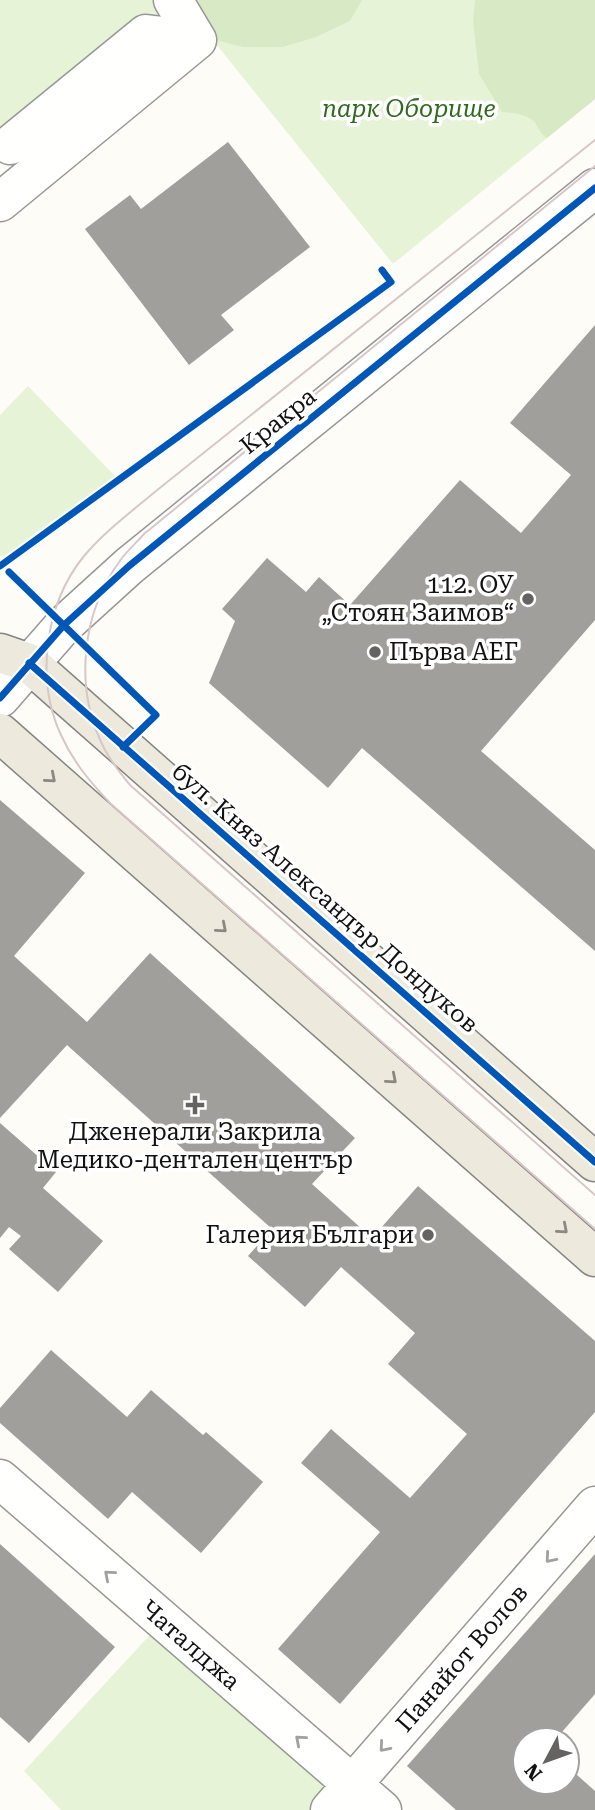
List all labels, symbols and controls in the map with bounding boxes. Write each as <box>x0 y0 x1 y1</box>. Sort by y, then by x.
park label: парк Оборище <box>322 95 496 123</box>
street label: Кракра <box>235 382 321 460</box>
place label: 112. ОУ „Стоян Заимов“ <box>322 571 515 627</box>
marker: 112. ОУ „Стоян Заимов“ <box>520 591 536 607</box>
place label: Първа АЕГ <box>389 638 518 666</box>
marker: Първа АЕГ <box>367 644 383 660</box>
street label: бул. Княз Александър Дондуков <box>166 757 484 1039</box>
one-way arrow <box>43 770 56 782</box>
one-way arrow <box>214 920 227 932</box>
one-way arrow <box>384 1071 397 1083</box>
marker: Дженерали Закрила Медико-дентален център <box>185 1095 205 1115</box>
place label: Дженерали Закрила Медико-дентален център <box>37 1118 353 1174</box>
place label: Галерия Българи <box>205 1221 414 1249</box>
one-way arrow <box>555 1221 568 1233</box>
marker: Галерия Българи <box>420 1227 436 1243</box>
one-way arrow <box>546 1549 558 1562</box>
one-way arrow <box>104 1571 117 1583</box>
street label: Панайот Волов <box>390 1579 534 1737</box>
street label: Чаталджа <box>135 1594 245 1696</box>
north arrow <box>511 1726 581 1796</box>
one-way arrow <box>296 1736 309 1748</box>
one-way arrow <box>380 1739 392 1752</box>
text: N <box>520 1758 547 1785</box>

